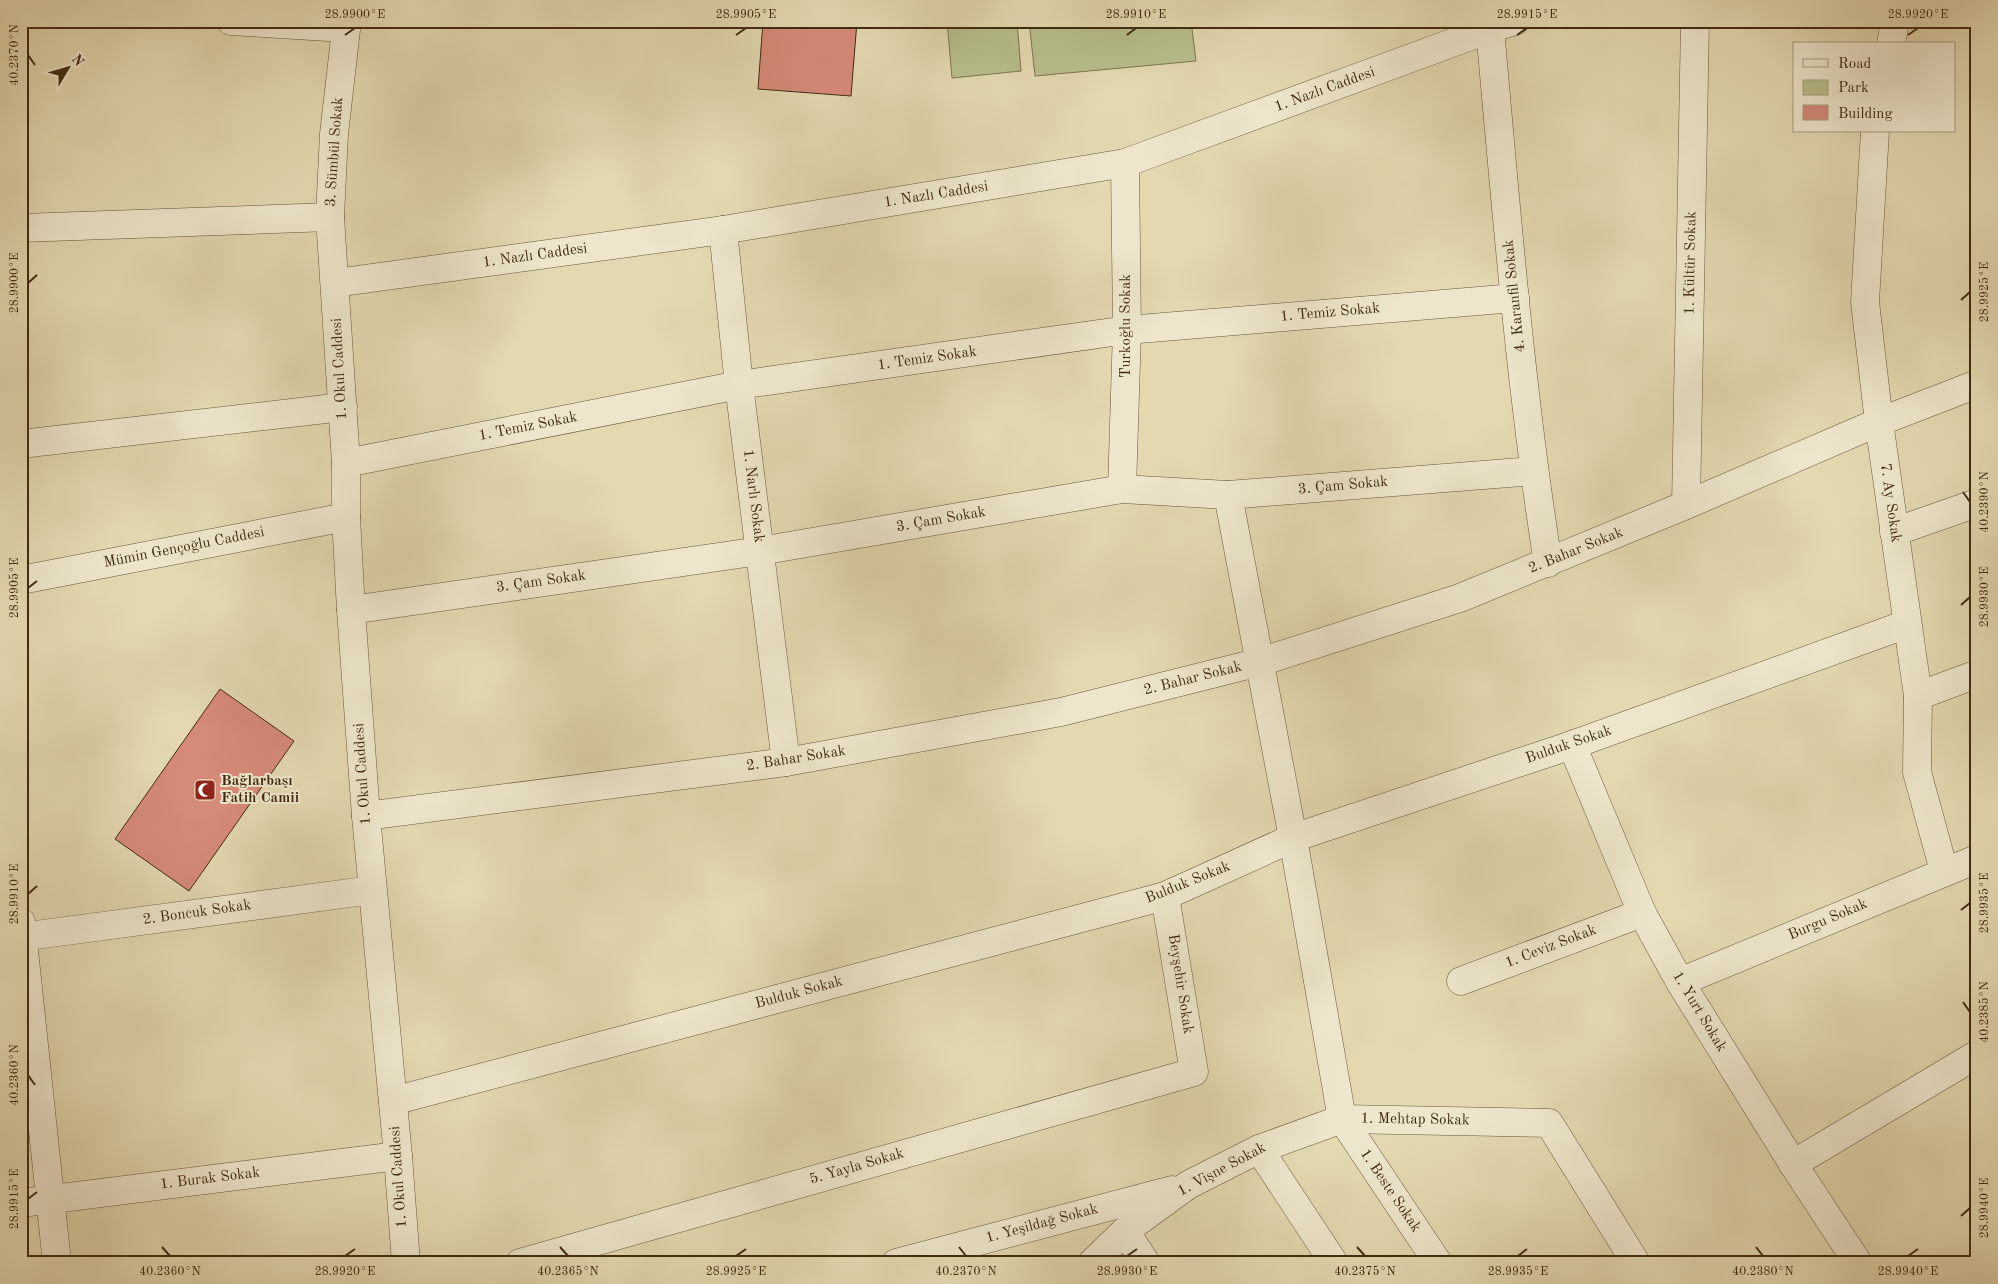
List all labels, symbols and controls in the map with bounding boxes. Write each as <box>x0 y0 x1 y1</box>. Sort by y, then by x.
text: 28.9905°E <box>716 8 776 21</box>
text: 28.9915°E <box>1497 8 1557 21</box>
text: 28.9900°E <box>325 9 385 21</box>
text: 28.9910°E <box>1106 9 1166 21</box>
text: 28.9920°E <box>1888 9 1948 21</box>
text: 40.2370°N <box>9 24 21 86</box>
north arrow <box>42 42 92 92</box>
legend <box>1793 42 1956 132</box>
text: N <box>69 52 86 69</box>
text: Road <box>1838 57 1872 72</box>
street label: 1. Nazlı Caddesi <box>1273 65 1377 115</box>
text: Park <box>1838 81 1869 96</box>
street label: 3. Sümbül Sokak <box>324 96 346 207</box>
text: Building <box>1838 107 1893 122</box>
street label: 1. Nazlı Caddesi <box>883 179 989 211</box>
street label: 1. Kültür Sokak <box>1683 211 1699 315</box>
street label: 4. Karanfil Sokak <box>1502 239 1528 353</box>
street label: 1. Nazlı Caddesi <box>482 241 588 271</box>
text: 28.9900°E <box>9 253 21 313</box>
text: 28.9925°E <box>1978 262 1991 322</box>
street label: Turkoğlu Sokak <box>1119 274 1134 378</box>
street label: 1. Temiz Sokak <box>1279 301 1381 325</box>
street label: 1. Okul Caddesi <box>330 318 350 420</box>
street label: 1. Temiz Sokak <box>876 345 978 373</box>
street label: 1. Temiz Sokak <box>477 410 579 444</box>
street label: 1. Narlı Sokak <box>740 448 766 544</box>
street label: 7. Ay Sokak <box>1877 462 1903 544</box>
text: 40.2390°N <box>1979 471 1991 533</box>
street label: 3. Çam Sokak <box>1297 475 1389 497</box>
street label: 3. Çam Sokak <box>895 505 987 535</box>
street label: Mümin Gençoğlu Caddesi <box>102 525 266 571</box>
street label: 2. Bahar Sokak <box>1527 525 1626 577</box>
text: 28.9905°E <box>8 558 21 618</box>
text: 28.9930°E <box>1979 567 1991 627</box>
street label: 3. Çam Sokak <box>495 568 587 596</box>
street label: 2. Bahar Sokak <box>1142 660 1244 698</box>
street label: 1. Okul Caddesi <box>352 722 374 826</box>
street label: Bulduk Sokak <box>1524 723 1614 767</box>
street label: 2. Bahar Sokak <box>745 744 847 774</box>
place label: Bağlarbaşı Fatih Camii <box>221 774 299 806</box>
mosque icon: Bağlarbaşı Fatih Camii <box>193 778 217 802</box>
street label: Bulduk Sokak <box>1143 859 1233 907</box>
text: 28.9910°E <box>9 864 21 924</box>
text: 28.9935°E <box>1978 873 1991 933</box>
street label: Burgu Sokak <box>1786 896 1870 943</box>
street label: 2. Boncuk Sokak <box>142 898 252 928</box>
street label: 1. Ceviz Sokak <box>1503 923 1599 971</box>
street label: Beyşehir Sokak <box>1165 933 1195 1035</box>
street label: 1. Yurt Sokak <box>1669 969 1729 1055</box>
street label: Bulduk Sokak <box>754 974 845 1012</box>
text: 40.2385°N <box>1978 981 1991 1043</box>
text: 40.2360°N <box>9 1044 21 1106</box>
street label: 1. Mehtap Sokak <box>1360 1112 1470 1128</box>
street label: 1. Okul Caddesi <box>388 1125 410 1229</box>
street label: 1. Vişne Sokak <box>1175 1140 1269 1200</box>
street label: 5. Yayla Sokak <box>808 1146 906 1188</box>
street label: 1. Beste Sokak <box>1357 1147 1423 1236</box>
street label: 1. Burak Sokak <box>159 1165 261 1193</box>
text: 28.9915°E <box>8 1169 21 1229</box>
text: 28.9940°E <box>1979 1178 1991 1238</box>
street label: 1. Yeşildağ Sokak <box>984 1202 1100 1246</box>
text: 40.2365°N <box>537 1265 599 1278</box>
text: 28.9925°E <box>706 1265 766 1278</box>
text: 40.2375°N <box>1334 1265 1396 1278</box>
text: 28.9935°E <box>1488 1265 1548 1278</box>
text: 40.2360°N <box>139 1266 201 1278</box>
text: 28.9920°E <box>315 1266 375 1278</box>
text: 40.2370°N <box>935 1266 997 1278</box>
text: 28.9930°E <box>1097 1266 1157 1278</box>
text: 40.2380°N <box>1732 1266 1794 1278</box>
text: 28.9940°E <box>1878 1266 1938 1278</box>

